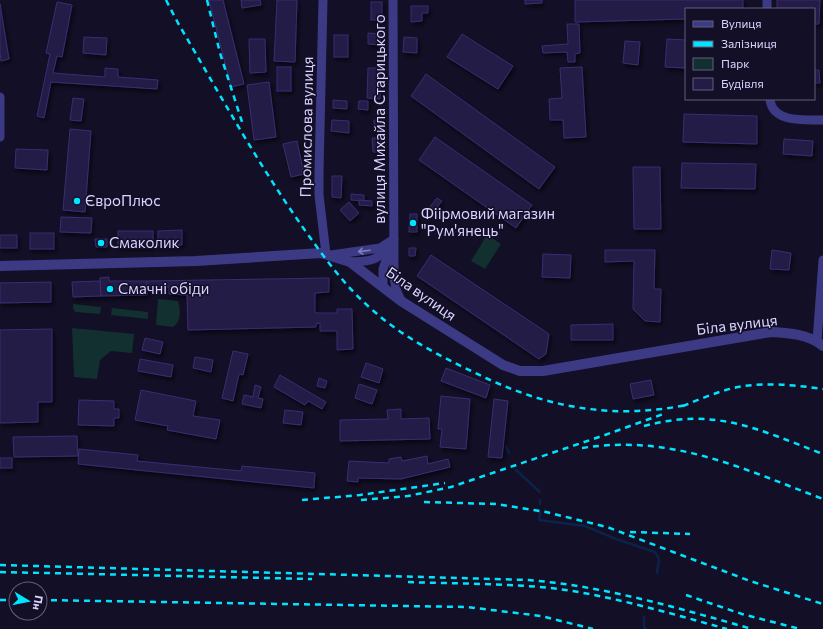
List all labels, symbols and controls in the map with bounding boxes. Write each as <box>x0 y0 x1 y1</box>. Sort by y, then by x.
legend <box>685 8 815 100</box>
street label: вулиця Михайла Старицького <box>370 14 388 224</box>
text: Вулиця <box>721 16 762 30</box>
text: Залізниця <box>721 36 777 50</box>
street label: Промислова вулиця <box>296 56 316 198</box>
text: Парк <box>721 56 750 70</box>
text: Будівля <box>721 76 764 90</box>
place label: ЄвроПлюс <box>85 191 161 209</box>
marker: ЄвроПлюс <box>72 196 82 206</box>
place label: Фіірмовий магазин "Рум'янець" <box>421 204 555 239</box>
marker: Фіірмовий магазин "Рум'янець" <box>408 218 418 228</box>
place label: Смаколик <box>109 233 180 251</box>
marker: Смаколик <box>96 238 106 248</box>
one-way arrow <box>358 247 371 255</box>
street label: Біла вулиця <box>383 262 460 324</box>
place label: Смачні обіди <box>118 279 209 297</box>
marker: Смачні обіди <box>105 284 115 294</box>
street label: Біла вулиця <box>695 310 778 338</box>
north arrow <box>8 581 48 621</box>
text: Пн <box>31 595 46 611</box>

